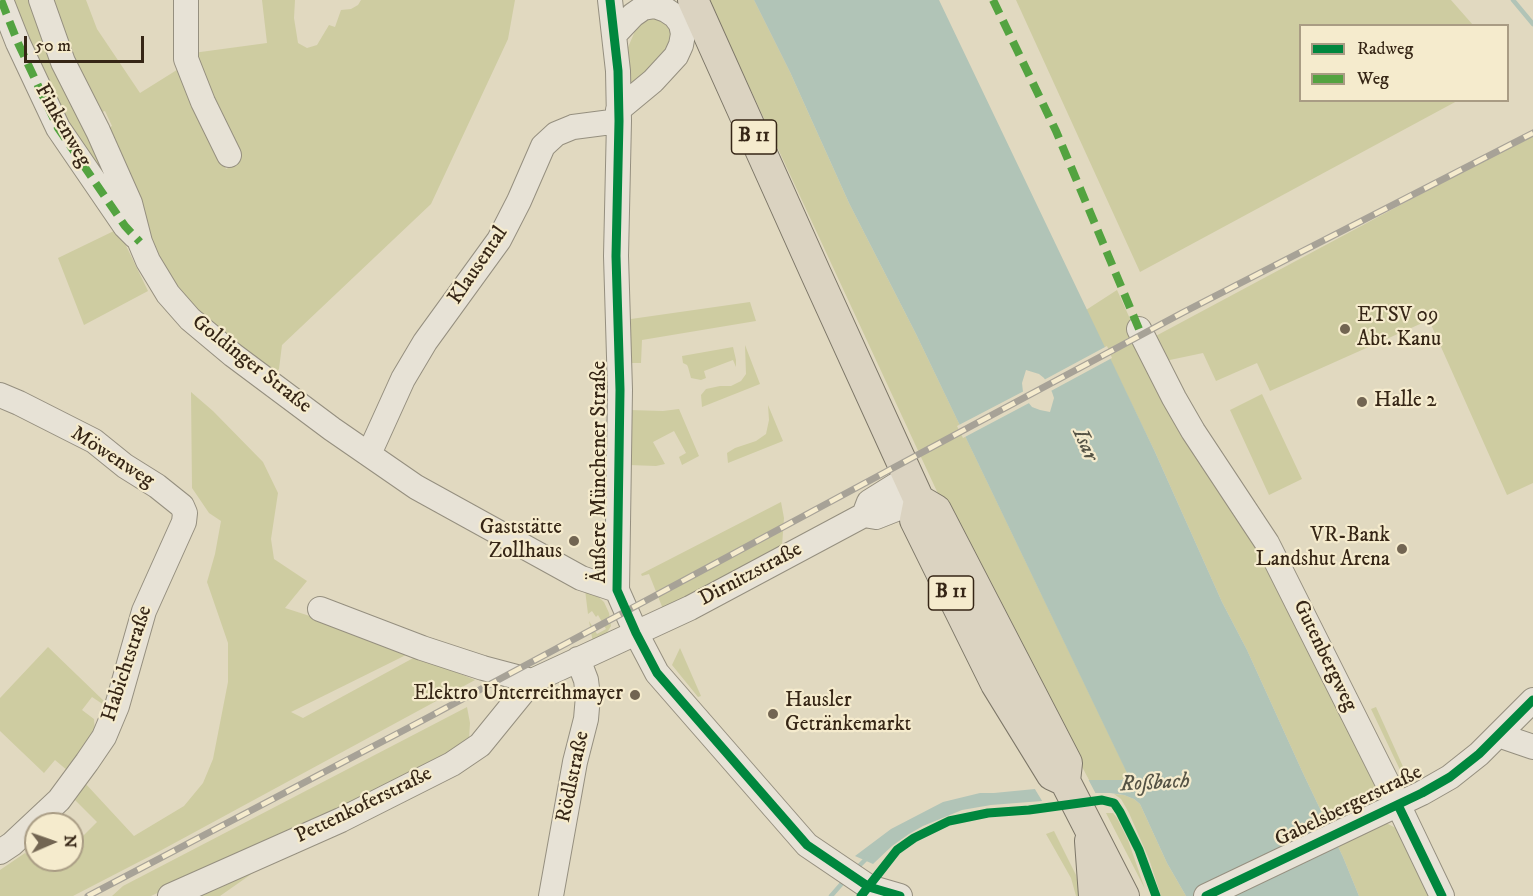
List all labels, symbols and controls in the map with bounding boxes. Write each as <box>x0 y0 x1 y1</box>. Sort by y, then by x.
scale bar <box>27 24 147 62</box>
legend <box>1299 24 1509 102</box>
text: 50 m <box>35 35 71 57</box>
text: Radweg <box>1357 38 1413 60</box>
text: Weg <box>1357 68 1389 90</box>
street label: Finkenweg <box>28 80 96 172</box>
road number: B 11 <box>732 120 777 154</box>
street label: Klausental <box>444 222 514 310</box>
place label: ETSV 09 Abt. Kanu <box>1357 304 1441 354</box>
street label: Goldinger Straße <box>186 310 316 420</box>
marker: ETSV 09 Abt. Kanu <box>1338 322 1352 336</box>
street label: Äußere Münchener Straße <box>588 361 614 583</box>
place label: Halle 2 <box>1374 389 1437 415</box>
marker: Halle 2 <box>1355 395 1369 409</box>
street label: Möwenweg <box>66 422 158 494</box>
water label: Isar <box>1065 425 1103 465</box>
place label: Gaststätte Zollhaus <box>480 516 562 566</box>
place label: VR-Bank Landshut Arena <box>1256 524 1390 574</box>
marker: Gaststätte Zollhaus <box>567 534 581 548</box>
street label: Dirnitzstraße <box>695 537 807 613</box>
marker: VR-Bank Landshut Arena <box>1395 542 1409 556</box>
road number: B 11 <box>928 576 974 610</box>
street label: Gutenbergweg <box>1286 596 1362 716</box>
street label: Habichtstraße <box>97 603 159 725</box>
place label: Elektro Unterreithmayer <box>413 682 623 708</box>
marker: Elektro Unterreithmayer <box>628 688 642 702</box>
place label: Hausler Getränkemarkt <box>785 689 911 739</box>
marker: Hausler Getränkemarkt <box>766 707 780 721</box>
street label: Rödlstraße <box>552 729 596 825</box>
street label: Gabelsbergerstraße <box>1271 761 1427 853</box>
street label: Pettenkoferstraße <box>291 762 437 850</box>
water label: Roßbach <box>1119 769 1191 799</box>
north arrow <box>24 812 84 872</box>
text: N <box>60 835 80 848</box>

